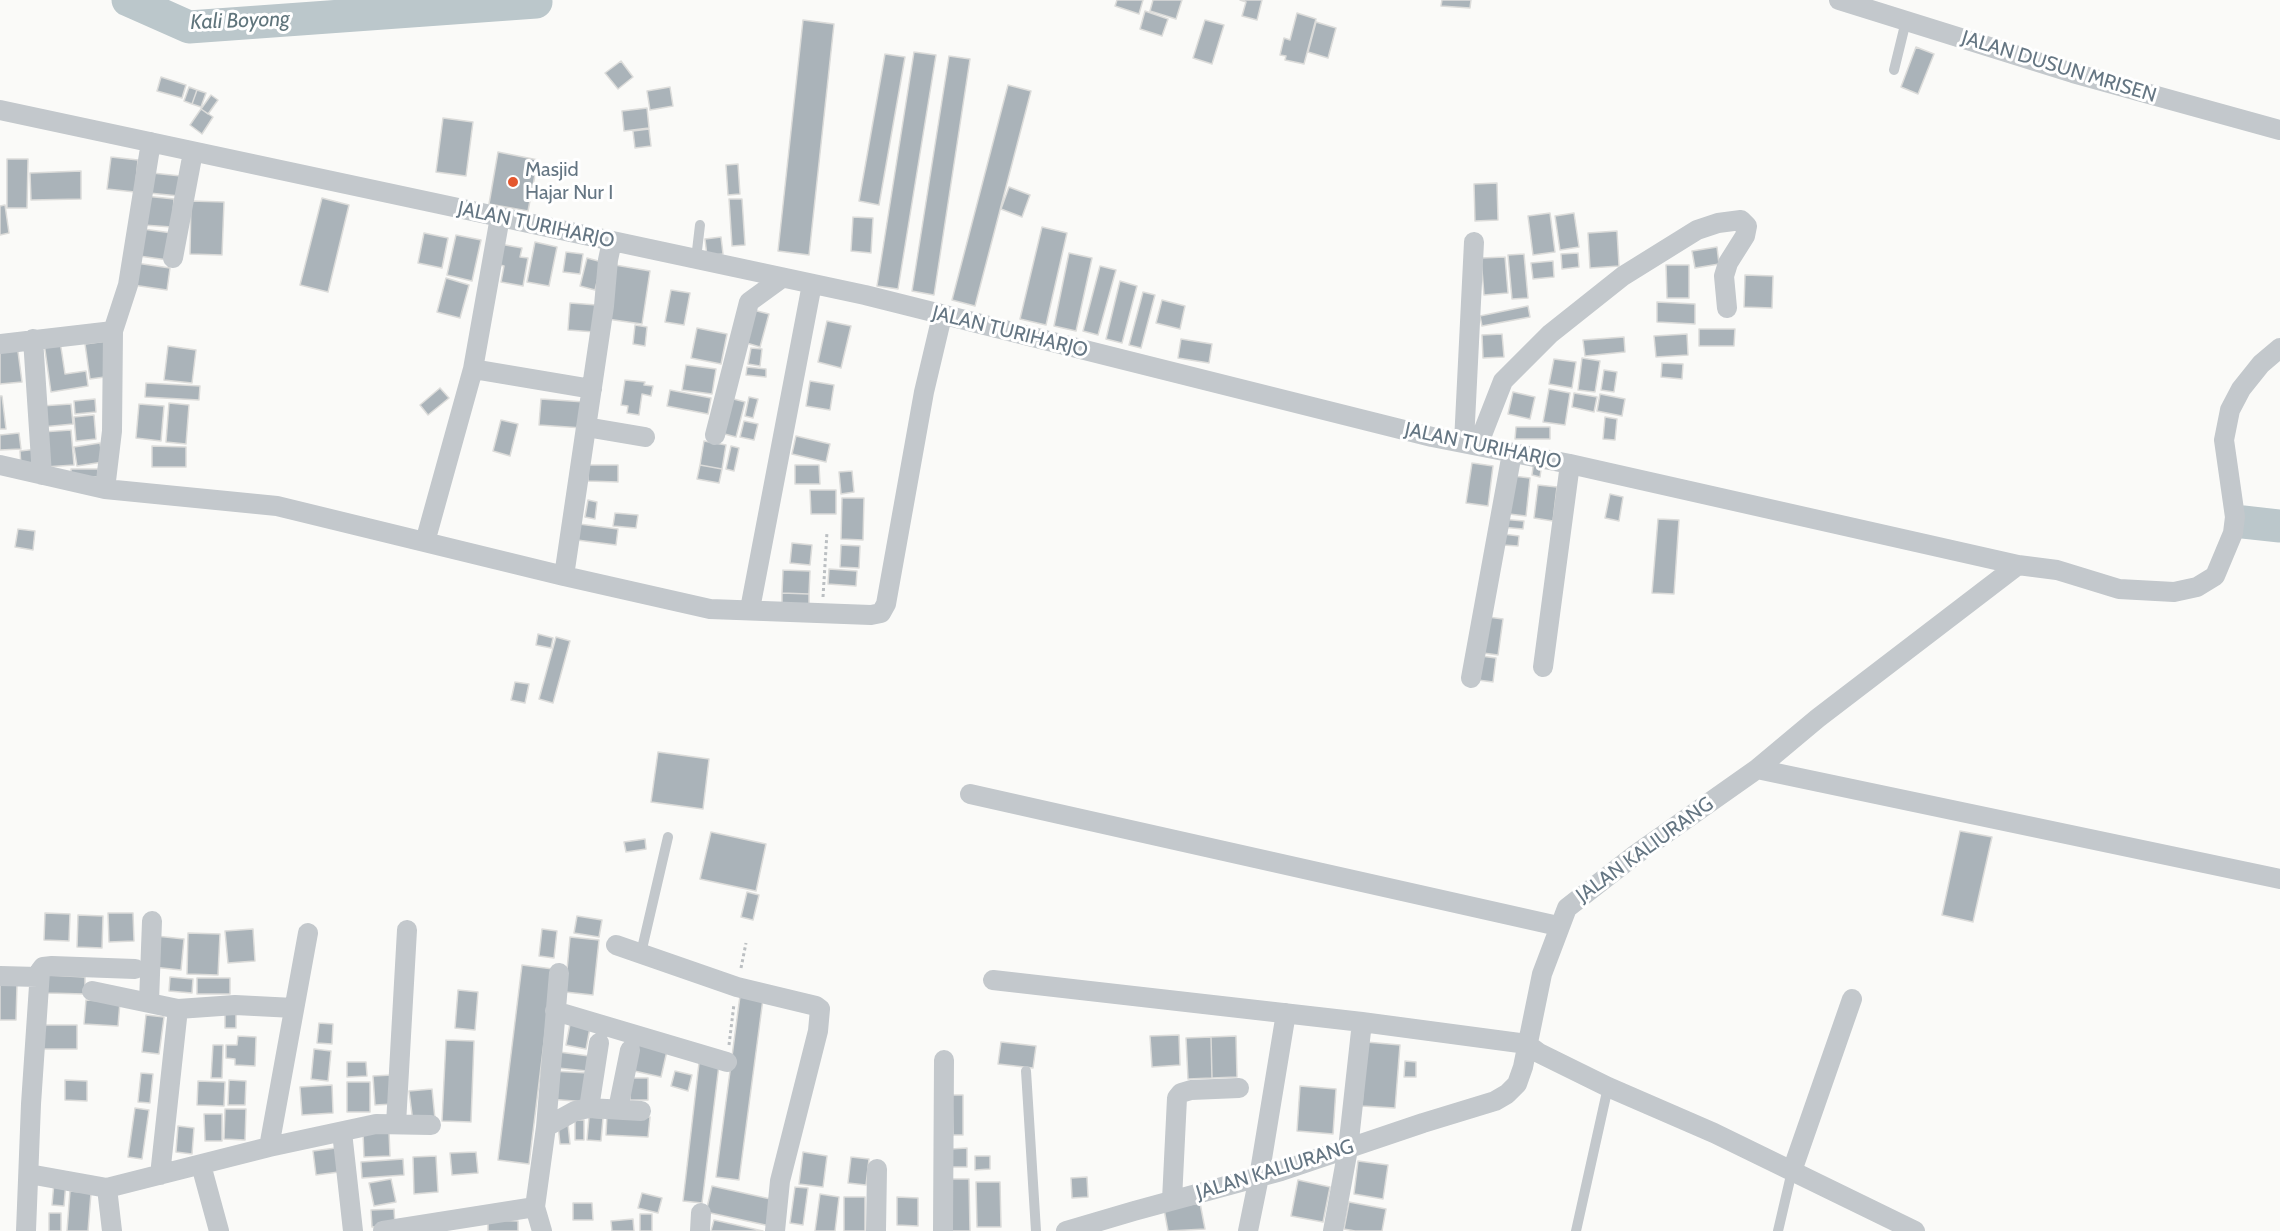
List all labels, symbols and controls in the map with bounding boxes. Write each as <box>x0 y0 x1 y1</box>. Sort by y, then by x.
water label: Kali Boyong <box>190 7 290 35</box>
street label: JALAN DUSUN MRISEN <box>1959 26 2159 108</box>
place label: Masjid Hajar Nur I <box>525 158 613 205</box>
marker: Masjid Hajar Nur I <box>506 175 520 189</box>
street label: JALAN TURIHARJO <box>455 197 617 253</box>
street label: JALAN TURIHARJO <box>930 301 1090 363</box>
street label: JALAN TURIHARJO <box>1402 418 1564 474</box>
street label: JALAN KALIURANG <box>1572 792 1718 908</box>
street label: JALAN KALIURANG <box>1193 1135 1357 1205</box>

